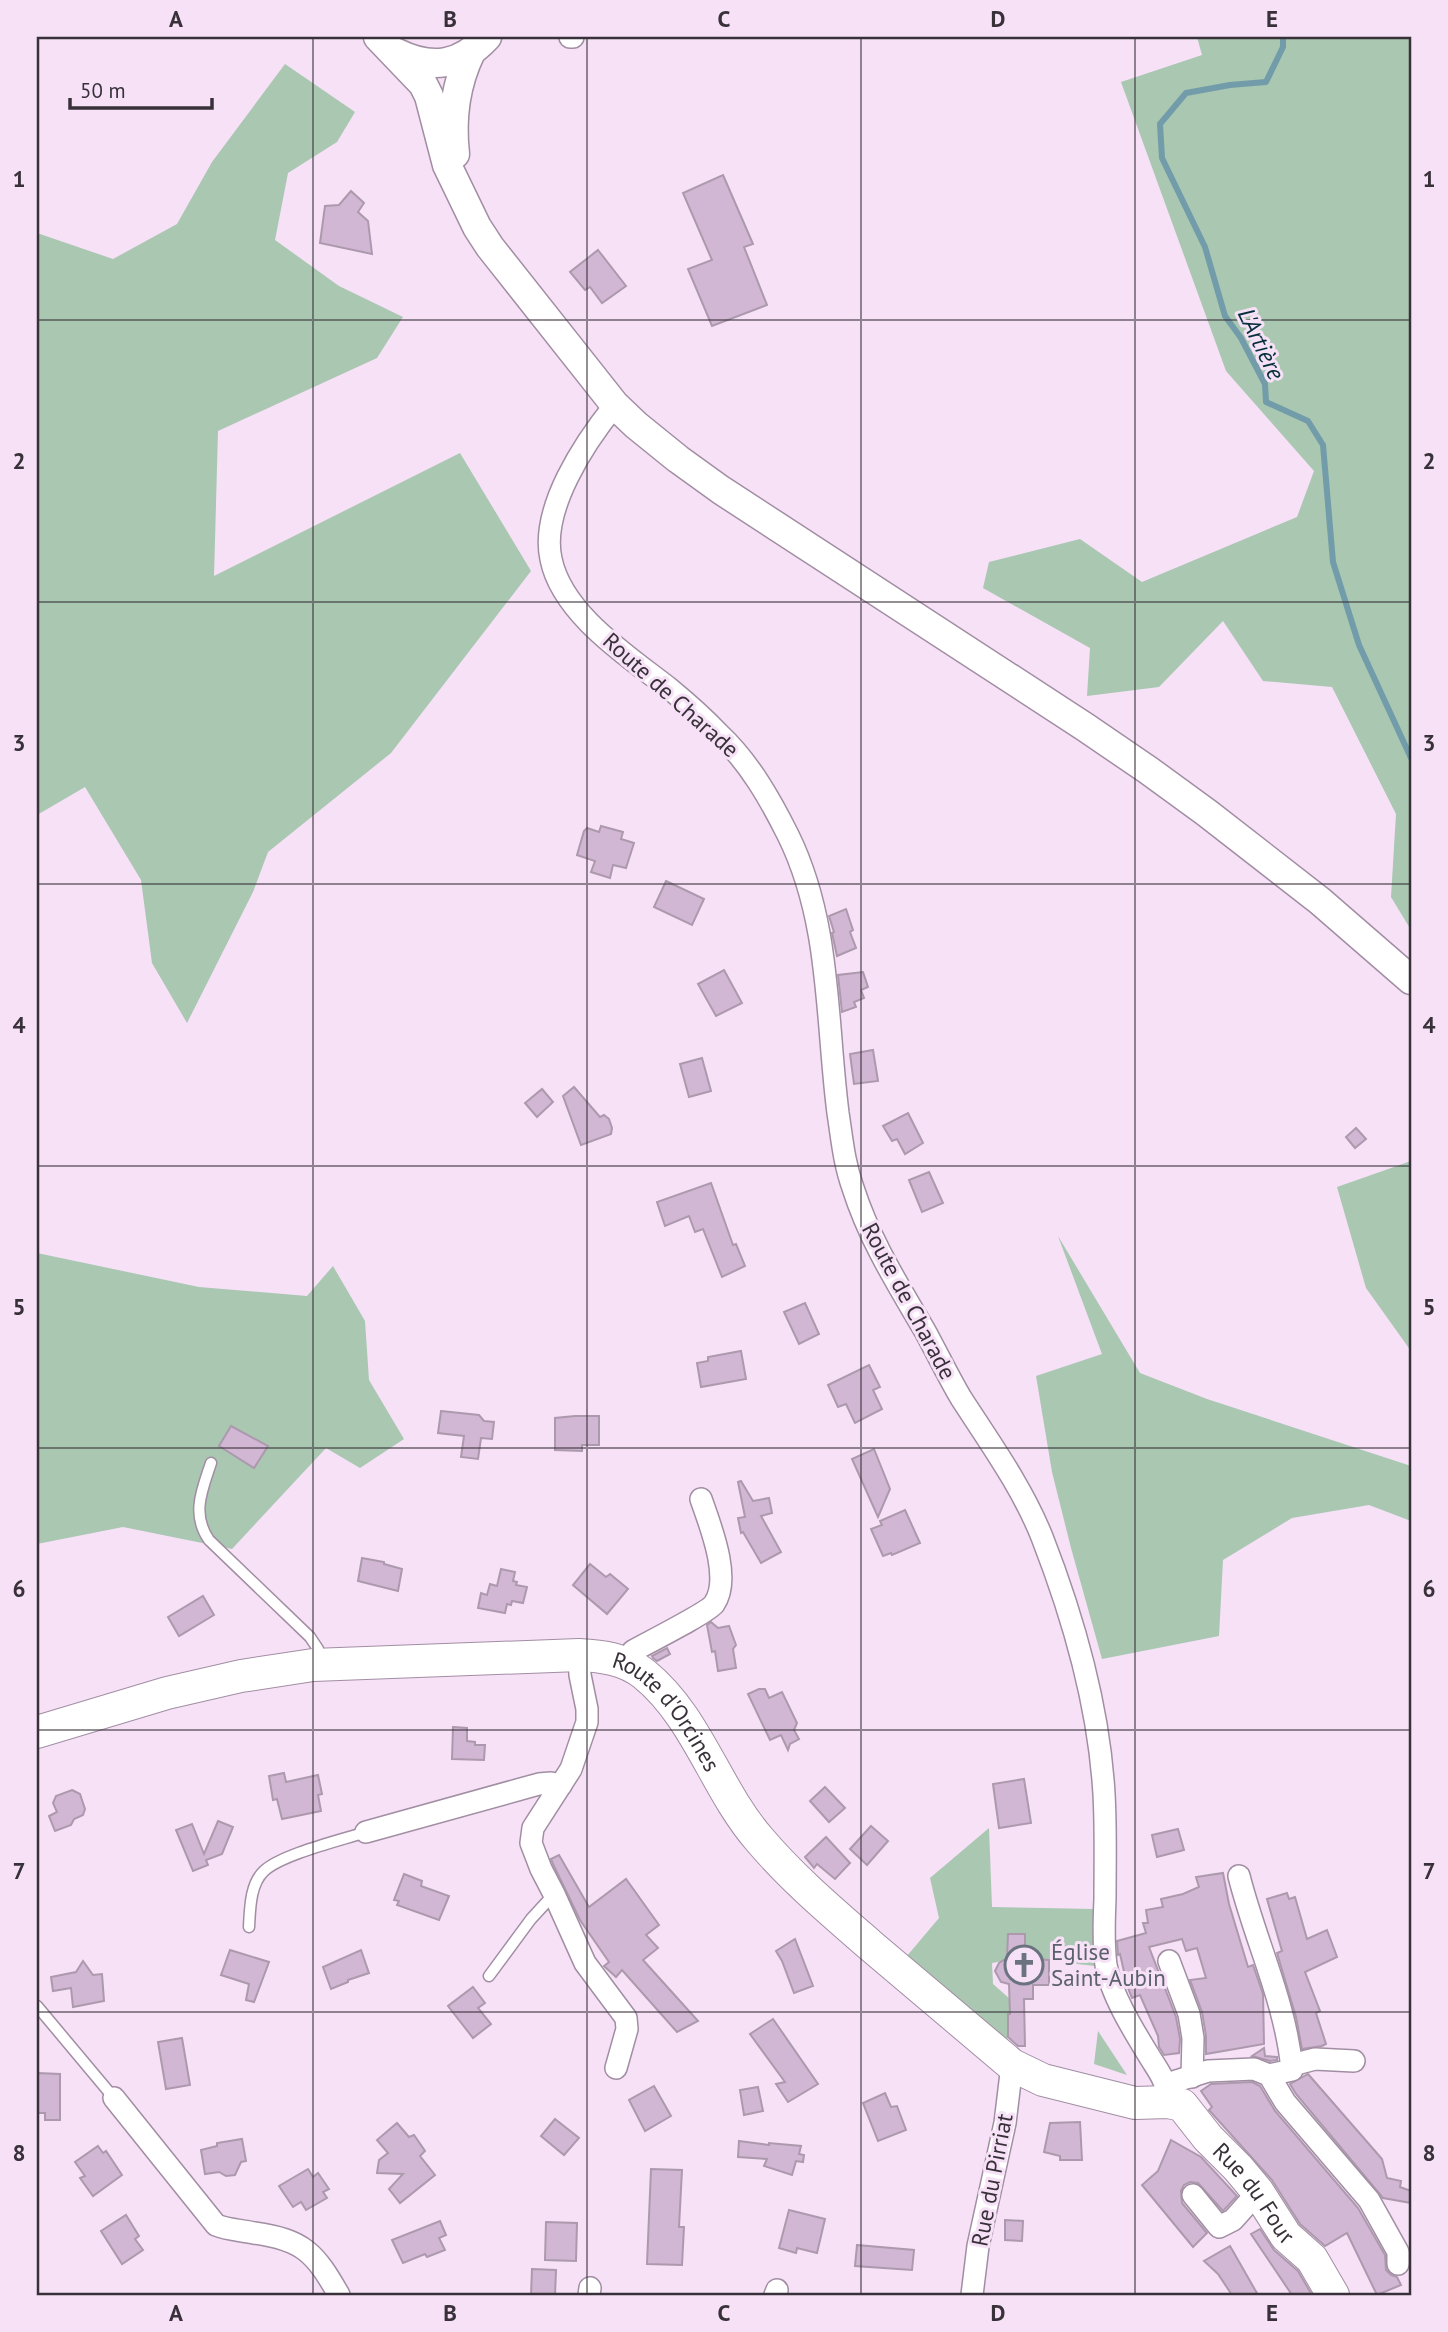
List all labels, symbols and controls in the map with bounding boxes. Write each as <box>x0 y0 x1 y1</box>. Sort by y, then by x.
text: A <box>169 4 183 33</box>
text: B <box>443 4 457 33</box>
text: C <box>718 4 731 33</box>
text: D <box>991 4 1005 33</box>
text: E <box>1266 4 1278 33</box>
scale bar <box>70 66 212 110</box>
text: 50 m <box>80 77 126 104</box>
text: 1 <box>12 164 26 193</box>
text: 1 <box>1422 164 1436 193</box>
water label: L'Artière <box>1231 303 1292 385</box>
text: 2 <box>12 446 26 475</box>
text: 2 <box>1422 446 1436 475</box>
street label: Route de Charade <box>597 626 745 763</box>
text: 3 <box>12 728 26 757</box>
text: 3 <box>1422 728 1436 757</box>
text: 4 <box>12 1010 26 1039</box>
text: 4 <box>1422 1010 1436 1039</box>
street label: Route de Charade <box>856 1217 963 1384</box>
text: 5 <box>12 1292 26 1321</box>
text: 5 <box>1422 1292 1436 1321</box>
text: 6 <box>12 1574 26 1603</box>
text: 6 <box>1422 1574 1436 1603</box>
street label: Route d'Orcines <box>609 1645 727 1776</box>
text: 7 <box>12 1856 26 1885</box>
text: 7 <box>1422 1856 1436 1885</box>
place label: Église Saint-Aubin <box>1051 1937 1166 1992</box>
church icon: Église Saint-Aubin <box>1003 1944 1045 1986</box>
street label: Rue du Pirriat <box>964 2111 1019 2249</box>
street label: Rue du Four <box>1207 2136 1301 2251</box>
text: 8 <box>12 2138 26 2167</box>
text: 8 <box>1422 2138 1436 2167</box>
text: A <box>169 2298 183 2327</box>
text: B <box>443 2298 457 2327</box>
text: C <box>718 2298 731 2327</box>
text: D <box>991 2298 1005 2327</box>
text: E <box>1266 2298 1278 2327</box>

